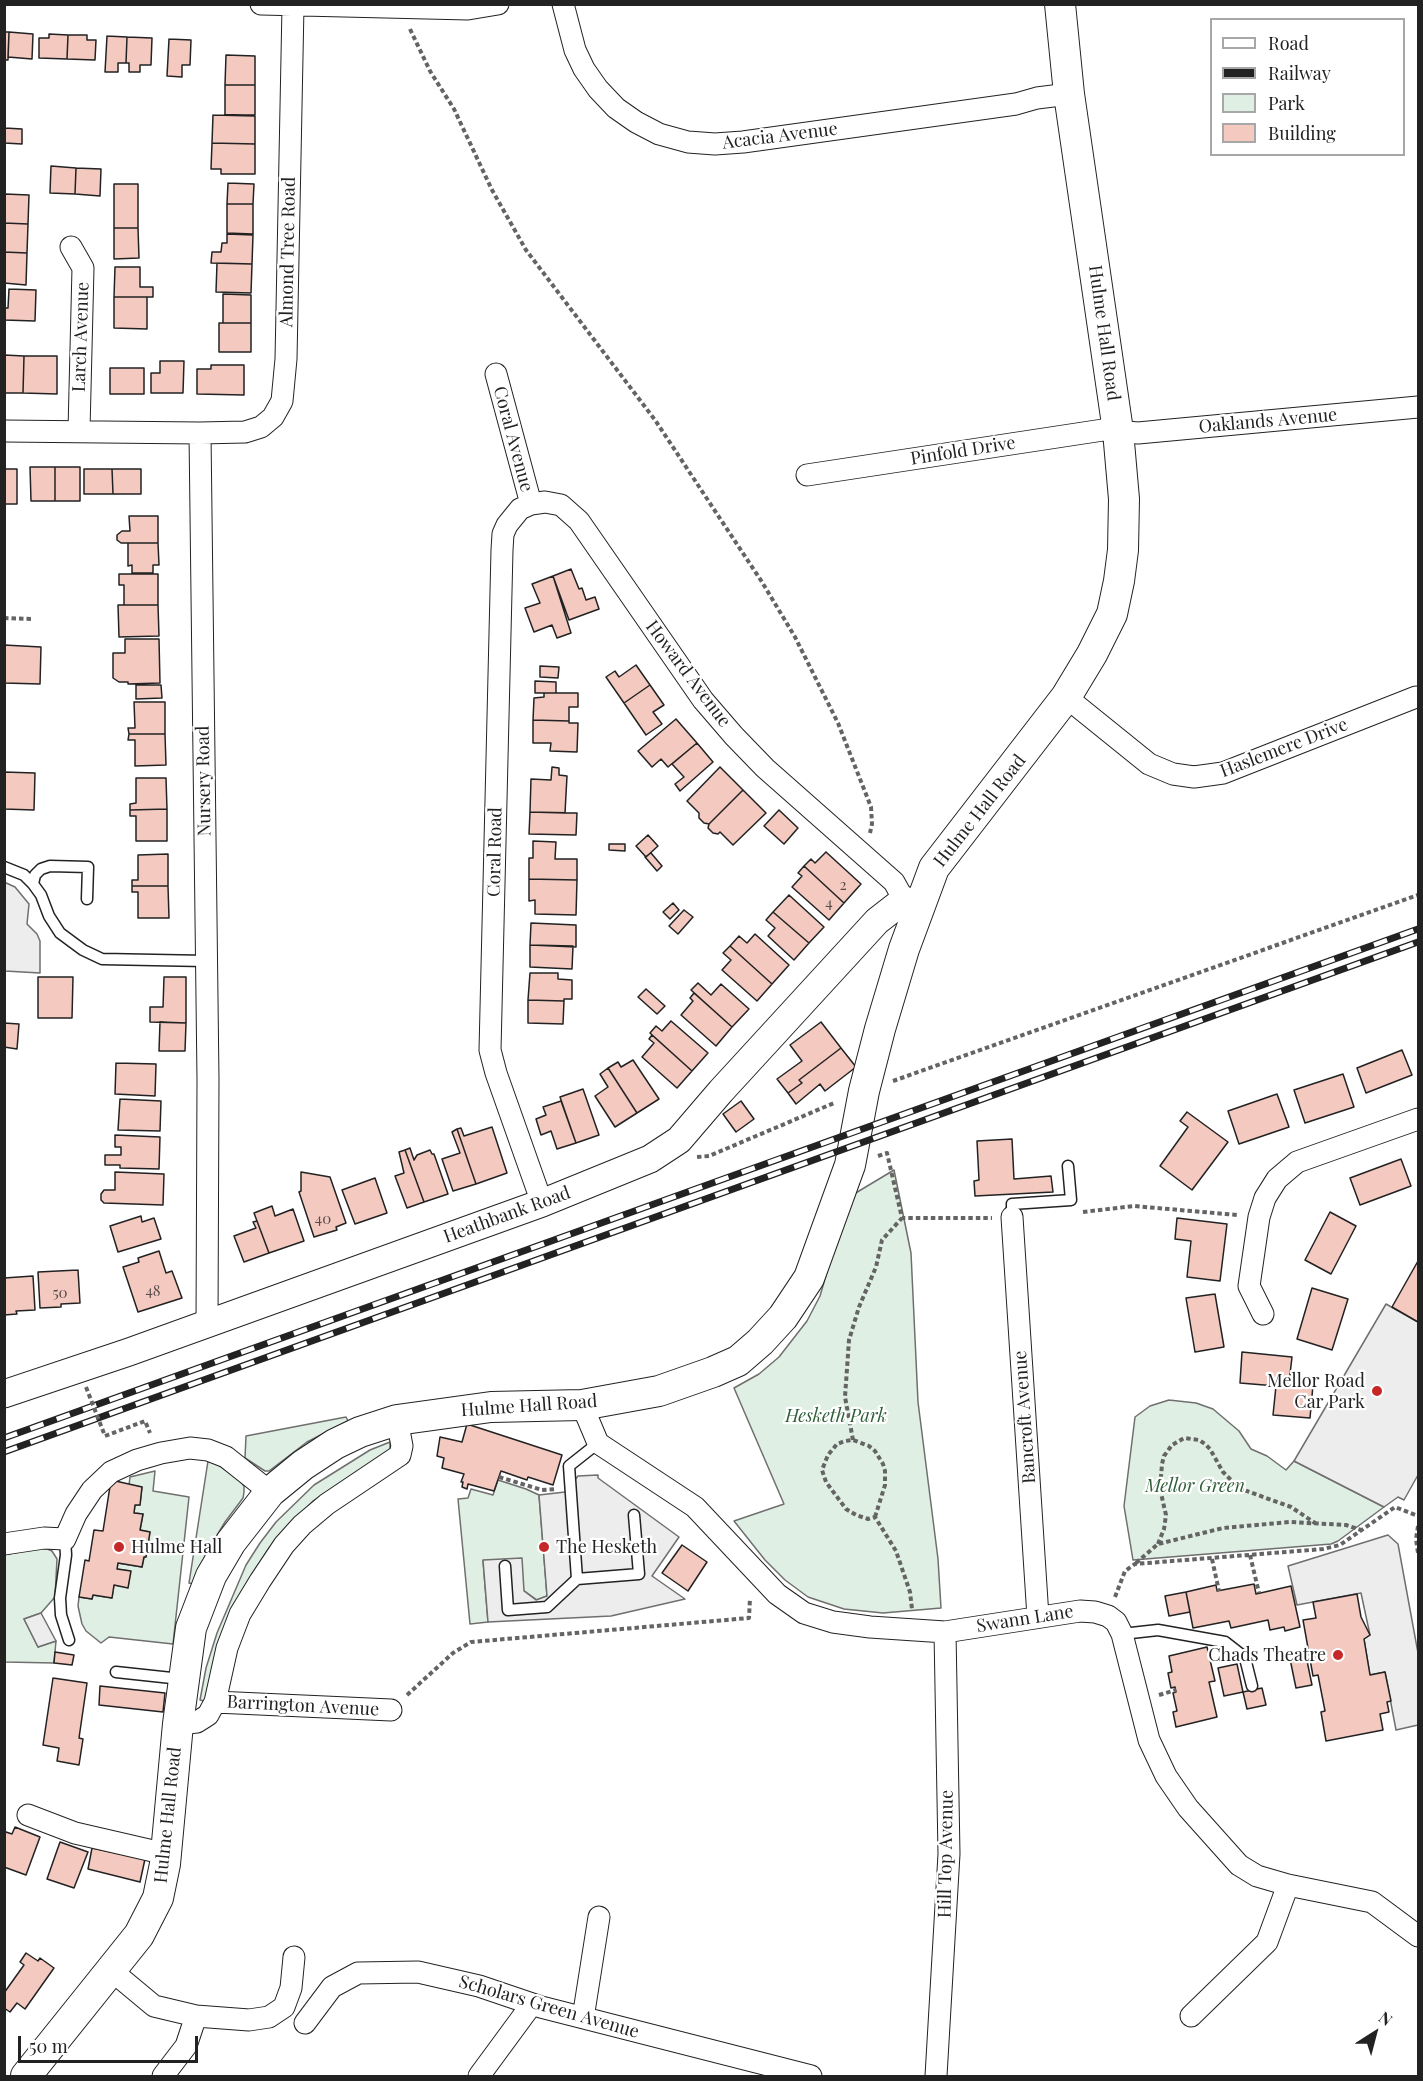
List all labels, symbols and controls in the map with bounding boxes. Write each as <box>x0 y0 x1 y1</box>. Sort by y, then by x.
legend <box>1210 18 1405 156</box>
text: Road <box>1268 31 1309 55</box>
text: Railway <box>1268 61 1331 85</box>
text: Park <box>1268 91 1305 115</box>
street label: Acacia Avenue <box>721 118 839 154</box>
text: Building <box>1268 121 1336 145</box>
street label: Almond Tree Road <box>276 177 300 327</box>
street label: Hulme Hall Road <box>1084 264 1124 402</box>
street label: Larch Avenue <box>68 281 94 393</box>
street label: Coral Avenue <box>489 384 537 494</box>
street label: Oaklands Avenue <box>1198 404 1338 438</box>
street label: Pinfold Drive <box>909 432 1017 470</box>
street label: Howard Avenue <box>641 616 735 732</box>
street label: Haslemere Drive <box>1217 714 1351 782</box>
street label: Nursery Road <box>192 726 216 836</box>
street label: Hulme Hall Road <box>929 750 1031 872</box>
street label: Coral Road <box>483 807 507 897</box>
house number: 2 <box>839 876 847 894</box>
house number: 4 <box>825 894 833 912</box>
street label: Heathbank Road <box>441 1182 573 1248</box>
house number: 40 <box>315 1210 331 1228</box>
house number: 48 <box>145 1282 161 1300</box>
house number: 50 <box>52 1284 68 1302</box>
street label: Bancroft Avenue <box>1010 1350 1040 1484</box>
place label: Mellor Road Car Park <box>1267 1370 1365 1412</box>
marker: Mellor Road Car Park <box>1370 1384 1384 1398</box>
street label: Hulme Hall Road <box>460 1390 598 1422</box>
park label: Hesketh Park <box>785 1405 887 1427</box>
park label: Mellor Green <box>1145 1475 1245 1497</box>
place label: Hulme Hall <box>131 1536 222 1558</box>
place label: The Hesketh <box>556 1536 657 1558</box>
marker: Hulme Hall <box>112 1540 126 1554</box>
marker: The Hesketh <box>537 1540 551 1554</box>
street label: Swann Lane <box>975 1601 1075 1637</box>
place label: Chads Theatre <box>1208 1644 1326 1666</box>
marker: Chads Theatre <box>1331 1648 1345 1662</box>
street label: Barrington Avenue <box>226 1691 380 1721</box>
street label: Hulme Hall Road <box>150 1746 186 1884</box>
street label: Hill Top Avenue <box>934 1790 958 1918</box>
street label: Scholars Green Avenue <box>456 1971 642 2043</box>
north arrow <box>1345 2003 1405 2063</box>
text: N <box>1375 2006 1397 2030</box>
scale bar <box>21 2024 201 2062</box>
text: 50 m <box>29 2034 68 2058</box>

